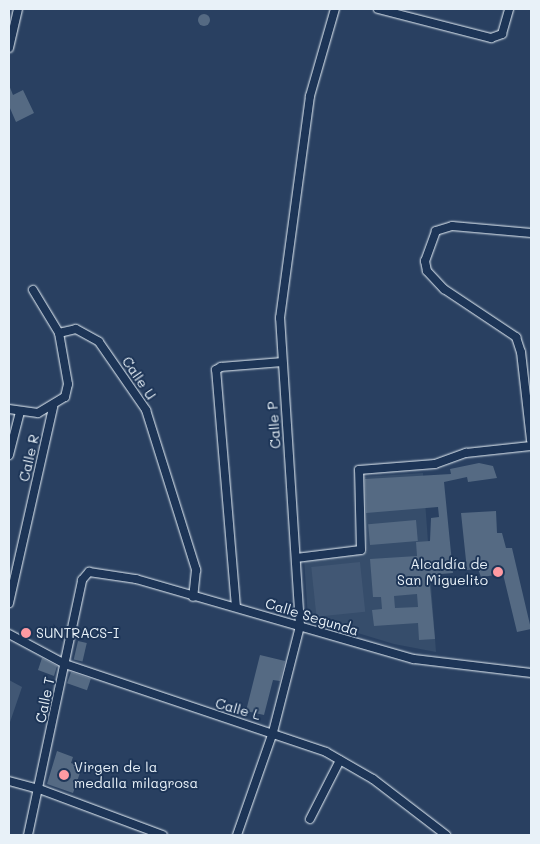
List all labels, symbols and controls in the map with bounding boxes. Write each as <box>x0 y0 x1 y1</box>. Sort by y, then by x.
street label: Calle U <box>119 353 159 403</box>
street label: Calle P <box>264 401 284 449</box>
street label: Calle R <box>15 433 43 483</box>
place label: Alcaldía de San Miguelito <box>397 556 488 588</box>
marker: Alcaldía de San Miguelito <box>492 566 504 578</box>
street label: Calle Segunda <box>263 595 361 639</box>
place label: SUNTRACS-I <box>36 625 119 641</box>
marker: SUNTRACS-I <box>20 627 32 639</box>
street label: Calle T <box>32 675 58 725</box>
street label: Calle L <box>213 695 263 723</box>
place label: Virgen de la medalla milagrosa <box>74 759 198 792</box>
marker: Virgen de la medalla milagrosa <box>58 769 70 781</box>

